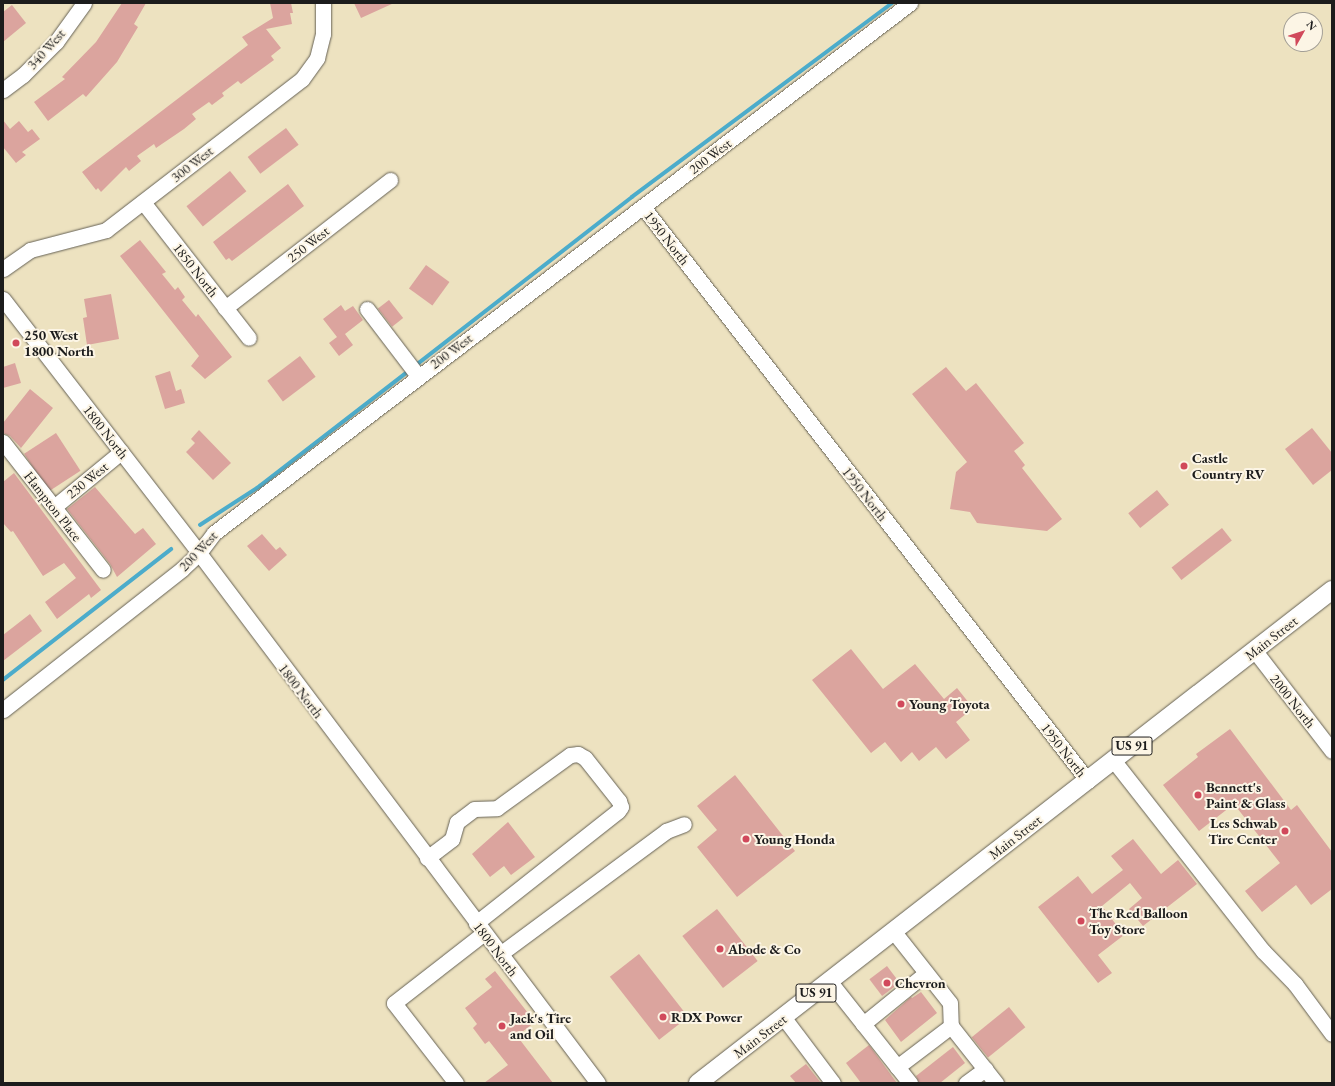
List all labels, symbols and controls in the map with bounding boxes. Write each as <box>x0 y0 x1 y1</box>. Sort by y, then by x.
north arrow <box>1283 12 1323 52</box>
text: N <box>1303 17 1320 33</box>
street label: 340 West <box>23 25 69 73</box>
street label: 200 West <box>685 135 735 177</box>
street label: 300 West <box>168 142 216 186</box>
street label: 1950 North <box>641 208 693 268</box>
street label: 250 West <box>284 222 332 266</box>
street label: 1850 North <box>170 240 222 300</box>
place label: 250 West 1800 North <box>24 327 94 360</box>
street label: 200 West <box>426 330 476 372</box>
marker: 250 West 1800 North <box>11 338 21 348</box>
street label: 1800 North <box>80 402 132 462</box>
place label: Castle Country RV <box>1192 450 1264 482</box>
street label: 230 West <box>63 458 111 502</box>
marker: Castle Country RV <box>1179 461 1189 471</box>
street label: 1950 North <box>839 464 891 524</box>
street label: Hampton Place <box>20 468 86 544</box>
street label: 200 West <box>175 527 221 575</box>
street label: Main Street <box>1241 612 1301 664</box>
street label: 1800 North <box>275 660 327 722</box>
street label: 2000 North <box>1267 671 1319 731</box>
place label: Young Toyota <box>909 696 990 712</box>
marker: Young Toyota <box>896 699 906 709</box>
street label: 1950 North <box>1038 720 1090 780</box>
road number: US 91 <box>1111 735 1153 757</box>
place label: Bennett's Paint & Glass <box>1206 779 1285 812</box>
marker: Bennett's Paint & Glass <box>1193 790 1203 800</box>
street label: Main Street <box>985 811 1045 863</box>
place label: Les Schwab Tire Center <box>1208 815 1277 848</box>
marker: Les Schwab Tire Center <box>1280 826 1290 836</box>
place label: Young Honda <box>754 831 835 847</box>
marker: Young Honda <box>741 834 751 844</box>
place label: The Red Balloon Toy Store <box>1089 905 1188 938</box>
marker: The Red Balloon Toy Store <box>1076 916 1086 926</box>
street label: 1800 North <box>470 918 522 980</box>
place label: Abode & Co <box>728 941 801 957</box>
marker: Abode & Co <box>715 944 725 954</box>
place label: Chevron <box>895 975 946 991</box>
marker: Chevron <box>882 978 892 988</box>
road number: US 91 <box>795 982 837 1004</box>
place label: RDX Power <box>671 1009 742 1025</box>
place label: Jack's Tire and Oil <box>510 1010 571 1042</box>
street label: Main Street <box>730 1011 790 1061</box>
marker: RDX Power <box>658 1012 668 1022</box>
marker: Jack's Tire and Oil <box>497 1021 507 1031</box>

